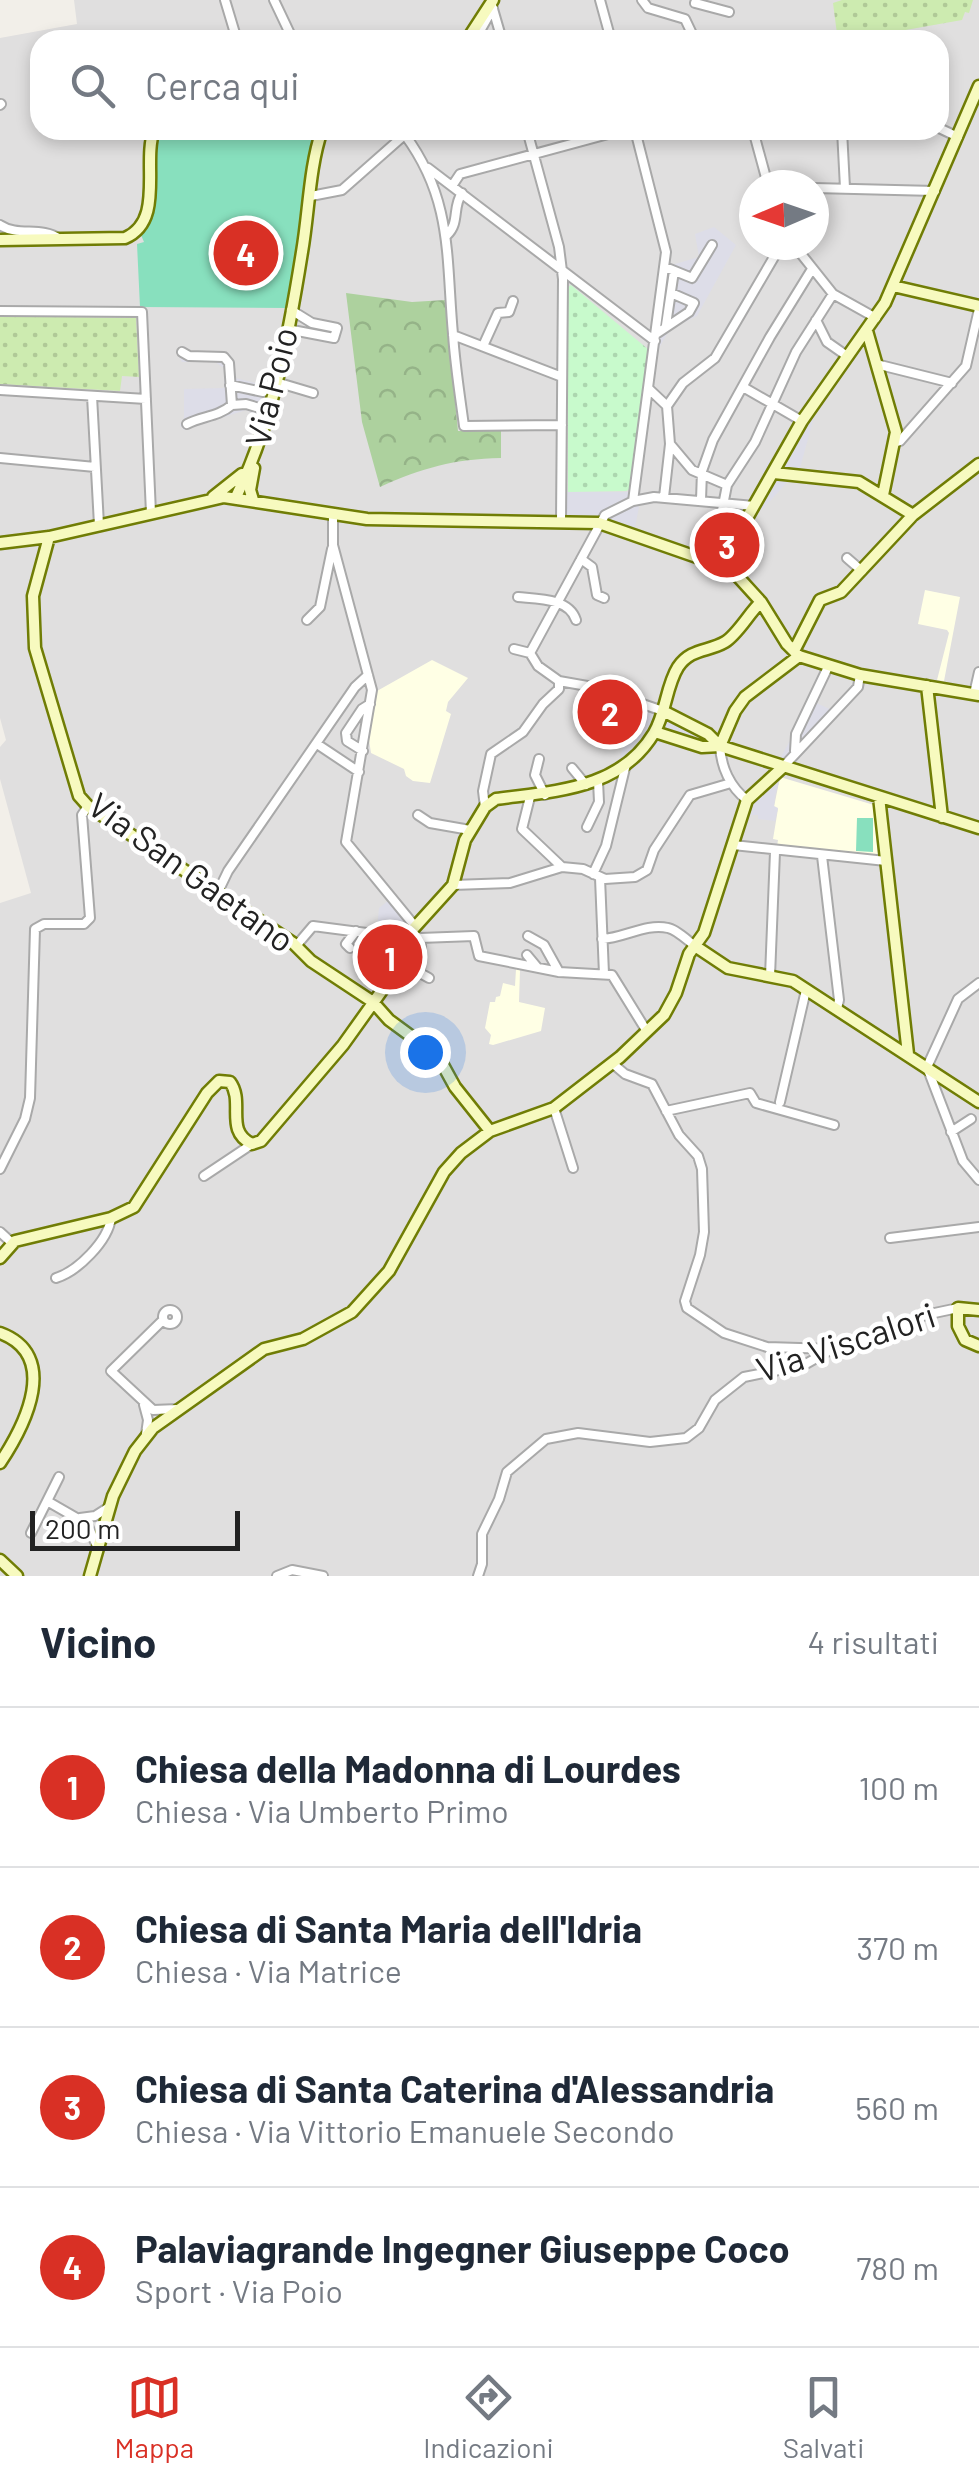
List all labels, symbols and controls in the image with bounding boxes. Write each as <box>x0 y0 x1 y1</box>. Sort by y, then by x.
search box <box>30 30 949 140</box>
icon: search <box>65 58 120 113</box>
text: Cerca qui <box>145 62 300 108</box>
north arrow <box>739 170 829 260</box>
pin: 4 <box>214 216 278 290</box>
street label: Via Poio <box>235 322 305 451</box>
pin: 3 <box>694 508 760 582</box>
pin: 2 <box>578 674 642 750</box>
street label: Via San Gaetano <box>81 783 303 960</box>
pin: 1 <box>358 920 422 994</box>
your location <box>400 1027 451 1078</box>
street label: Via Viscalori <box>751 1292 940 1390</box>
scale bar <box>30 1506 240 1550</box>
text: 200 m <box>45 1511 120 1545</box>
text: Vicino <box>40 1616 156 1666</box>
text: 4 risultati <box>808 1622 939 1660</box>
text: Chiesa della Madonna di Lourdes <box>135 1745 681 1791</box>
text: 1 <box>67 1768 78 1806</box>
text: 100 m <box>859 1768 939 1806</box>
text: Chiesa · Via Umberto Primo <box>135 1791 509 1829</box>
text: Chiesa di Santa Maria dell'Idria <box>135 1905 642 1951</box>
text: 2 <box>64 1928 81 1966</box>
text: 370 m <box>856 1928 939 1966</box>
text: Chiesa · Via Matrice <box>135 1951 402 1989</box>
text: Chiesa di Santa Caterina d'Alessandria <box>135 2065 774 2111</box>
text: 3 <box>64 2088 81 2126</box>
text: 560 m <box>855 2088 939 2126</box>
text: Chiesa · Via Vittorio Emanuele Secondo <box>135 2111 675 2149</box>
text: Palaviagrande Ingegner Giuseppe Coco <box>135 2225 790 2271</box>
text: 4 <box>63 2248 82 2286</box>
text: 780 m <box>856 2248 939 2286</box>
text: Sport · Via Poio <box>135 2271 343 2309</box>
tab: Mappa <box>115 2370 194 2464</box>
tab: Indicazioni <box>423 2370 554 2464</box>
tab: Salvati <box>783 2370 864 2464</box>

